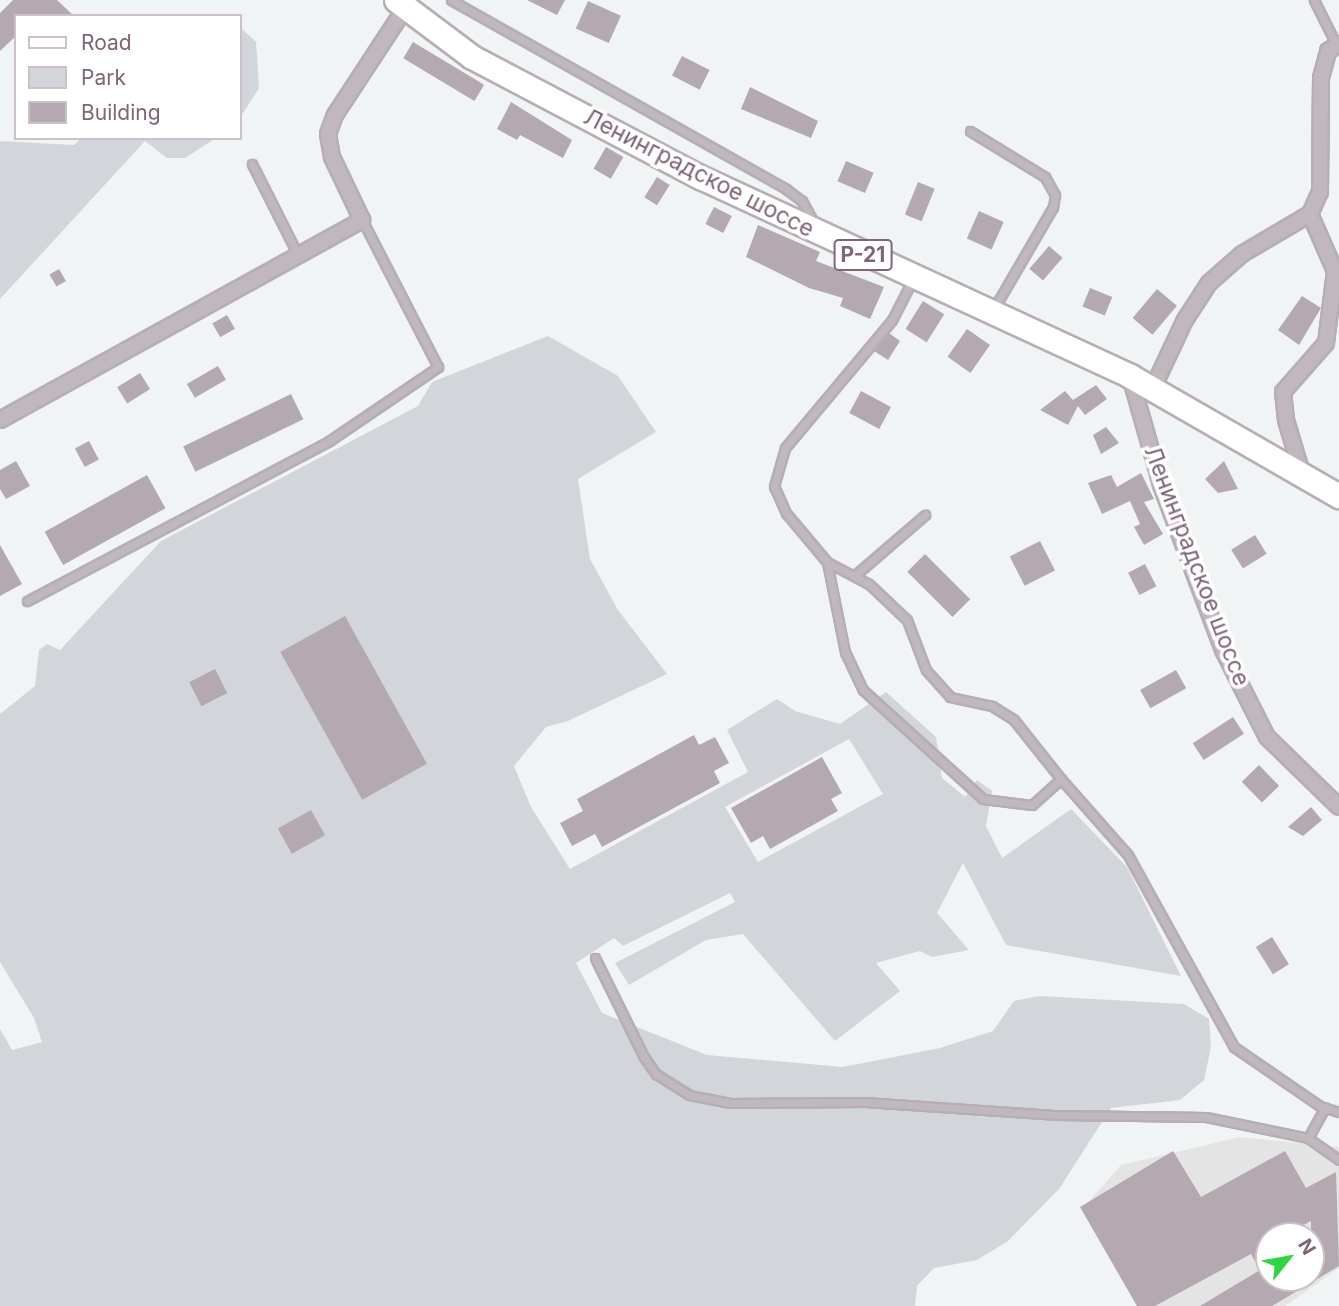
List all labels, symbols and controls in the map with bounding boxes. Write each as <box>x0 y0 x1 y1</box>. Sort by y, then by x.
legend <box>14 14 242 140</box>
text: Road <box>81 30 132 55</box>
text: Park <box>81 65 126 90</box>
text: Building <box>81 100 161 125</box>
street label: Ленинградское шоссе <box>579 103 819 243</box>
road number: Р-21 <box>833 238 893 272</box>
street label: Ленинградское шоссе <box>1138 442 1256 690</box>
north arrow <box>1255 1222 1325 1292</box>
text: N <box>1293 1235 1320 1259</box>

